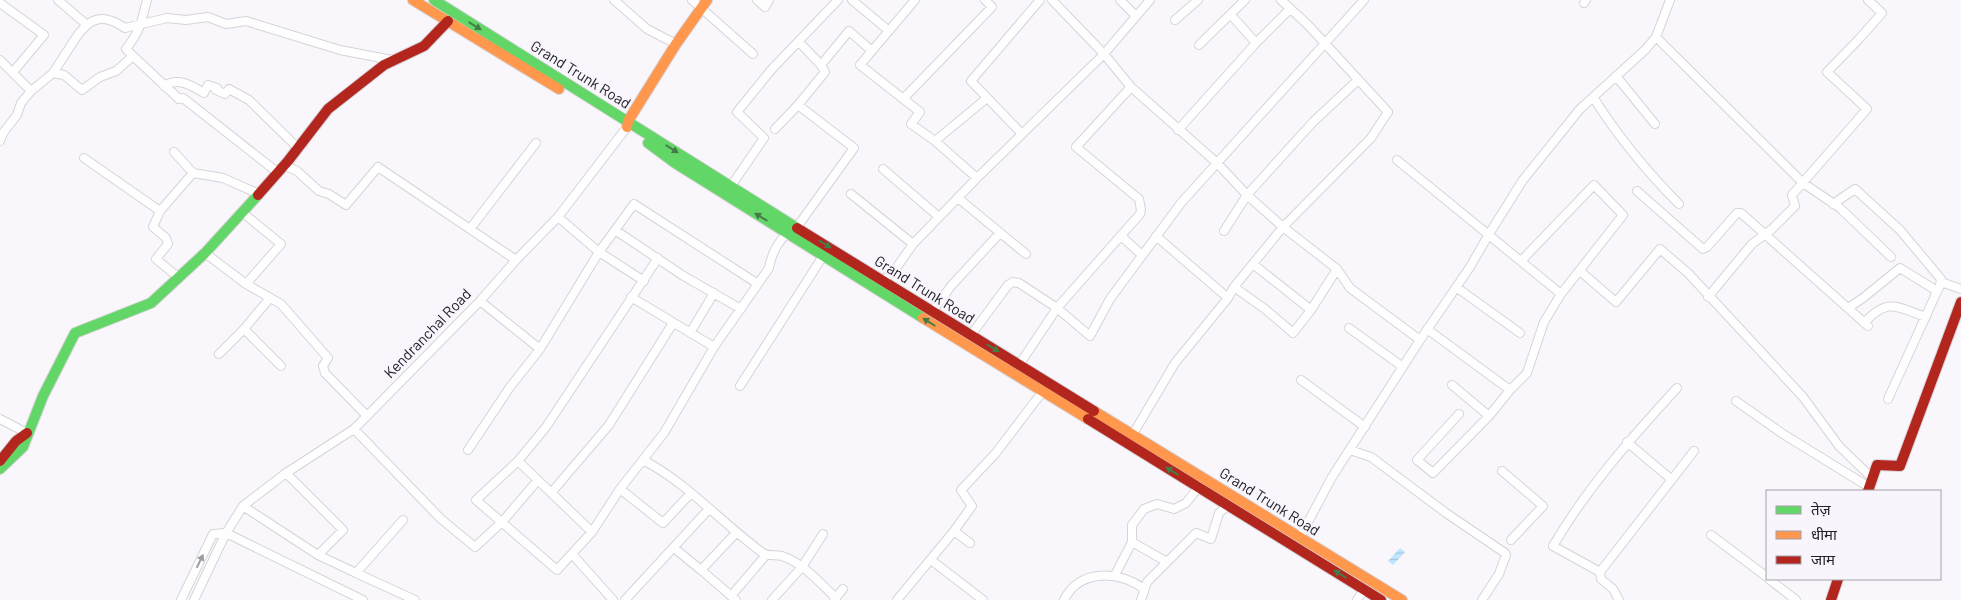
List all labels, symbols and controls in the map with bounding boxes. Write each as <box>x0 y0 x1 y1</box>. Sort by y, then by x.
one-way arrow <box>468 22 481 31</box>
street label: Grand Trunk Road <box>528 36 634 112</box>
one-way arrow <box>666 144 679 153</box>
one-way arrow <box>755 213 768 222</box>
one-way arrow <box>818 240 831 249</box>
street label: Grand Trunk Road <box>872 251 978 327</box>
street label: Kendranchal Road <box>380 285 474 381</box>
one-way arrow <box>922 317 935 326</box>
one-way arrow <box>986 344 999 353</box>
street label: Grand Trunk Road <box>1217 463 1323 539</box>
one-way arrow <box>1165 466 1178 475</box>
legend <box>1766 490 1941 580</box>
text: तेज़ <box>1811 500 1832 518</box>
text: धीमा <box>1811 525 1838 543</box>
text: जाम <box>1811 550 1836 568</box>
one-way arrow <box>196 554 204 568</box>
one-way arrow <box>1333 570 1346 579</box>

